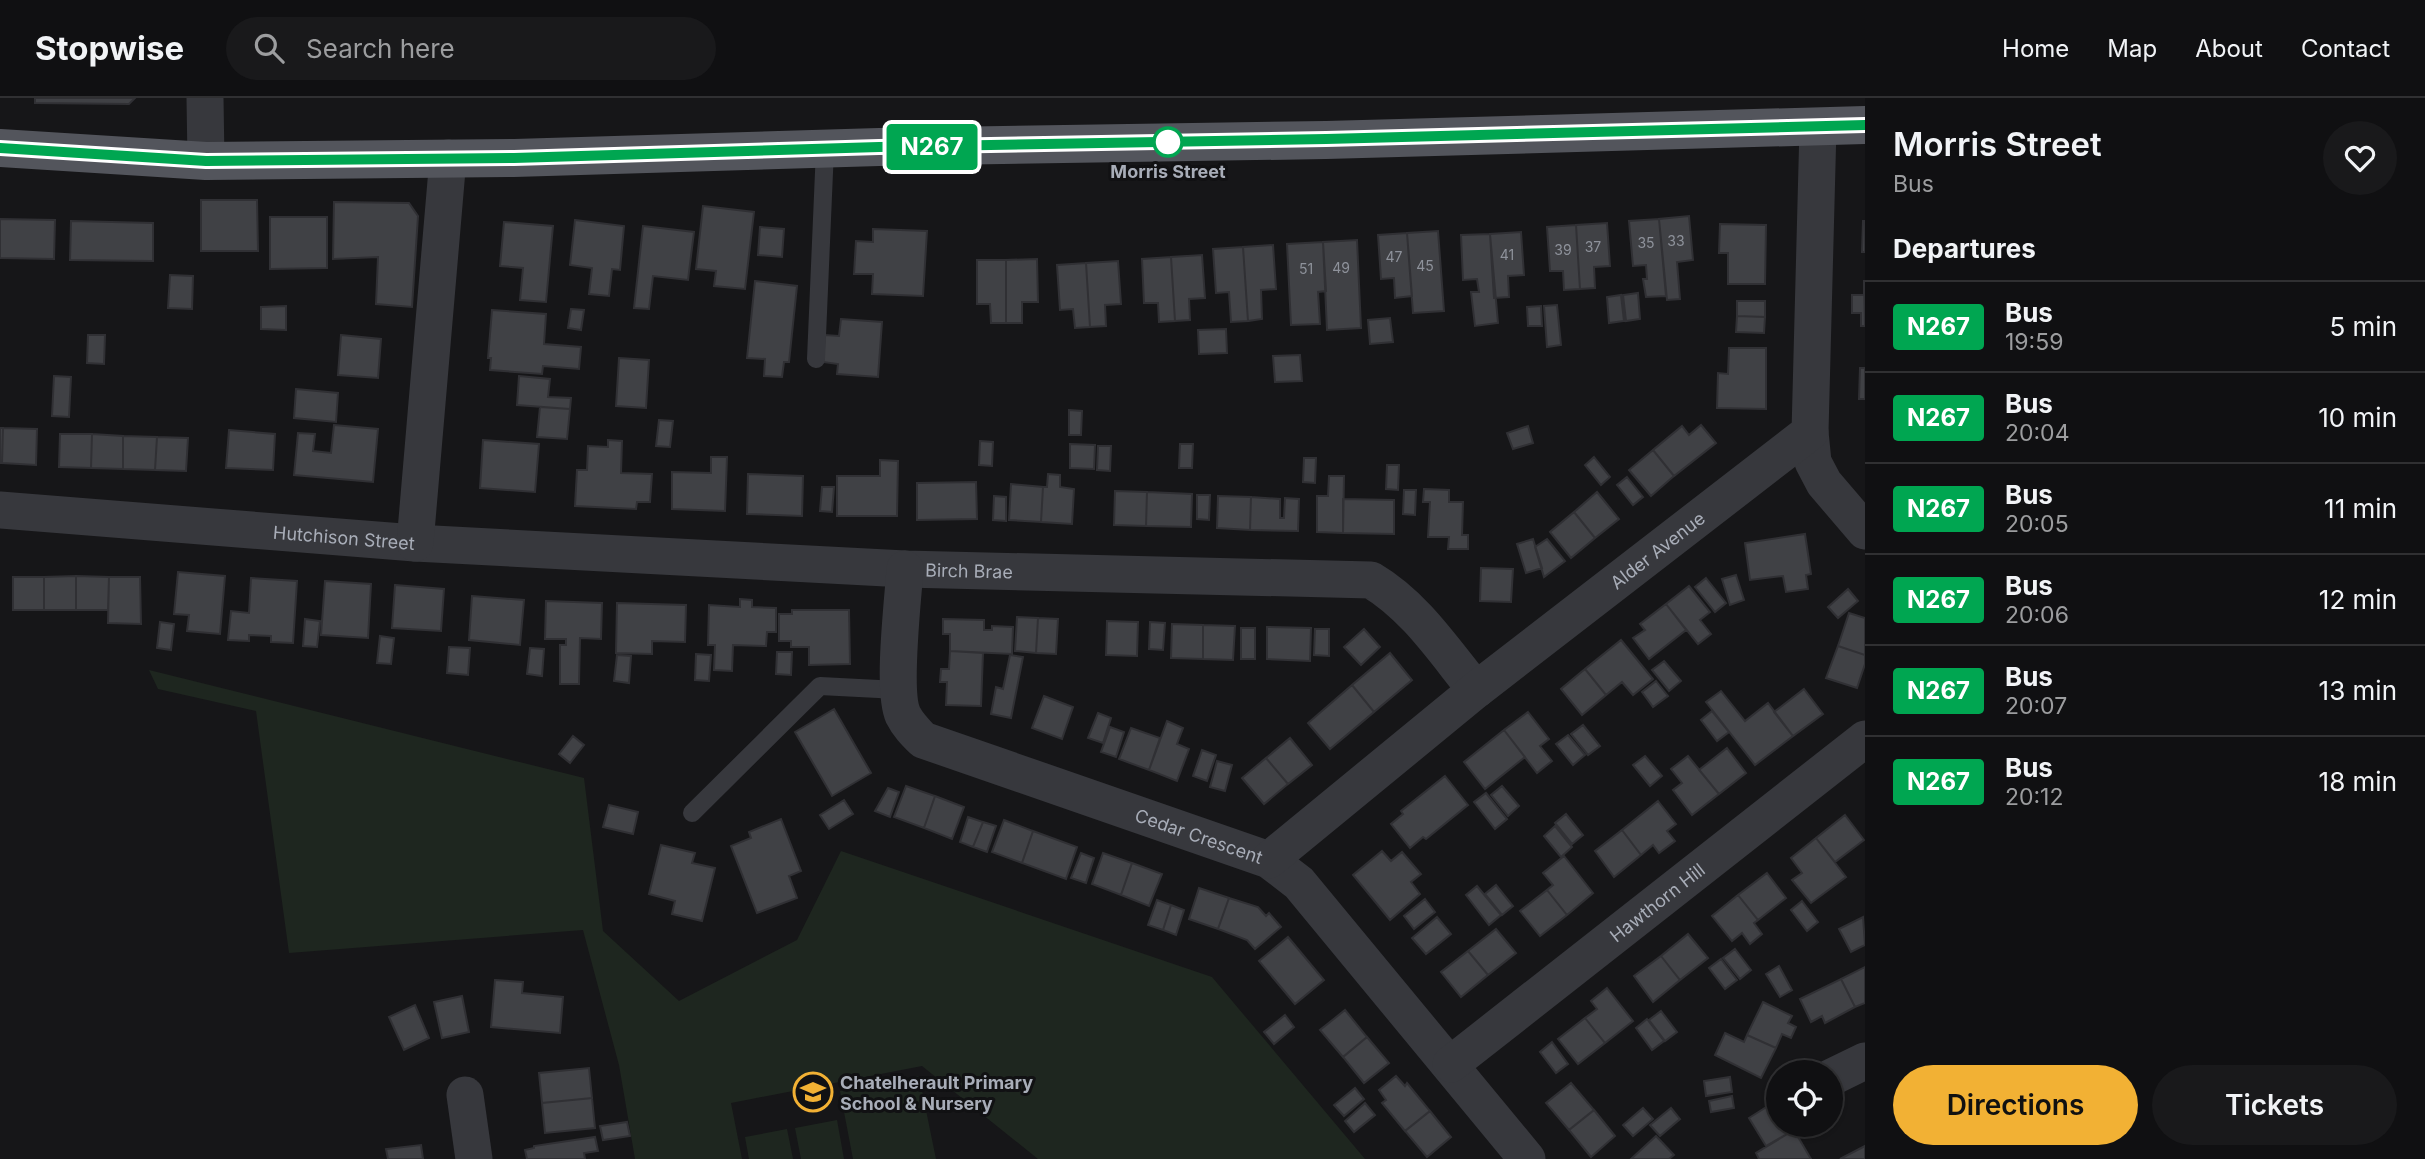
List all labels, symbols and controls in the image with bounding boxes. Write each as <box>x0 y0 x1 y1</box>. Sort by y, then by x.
search box <box>226 17 716 80</box>
text: Stopwise <box>35 28 184 68</box>
icon: search <box>250 29 288 67</box>
text: Search here <box>306 33 455 64</box>
text: Home <box>2002 34 2069 63</box>
text: Map <box>2107 34 2157 63</box>
text: About <box>2195 34 2263 63</box>
text: Contact <box>2301 34 2390 63</box>
button: heart <box>2323 121 2397 195</box>
line badge: N267 <box>883 124 981 170</box>
text: Morris Street <box>1893 124 2102 164</box>
marker: Morris Street <box>1153 127 1183 157</box>
text: N267 <box>901 132 963 161</box>
place label: Morris Street <box>1110 161 1226 182</box>
text: Bus <box>1893 170 1934 198</box>
house number: 33 <box>1667 232 1685 249</box>
text: Departures <box>1893 233 2036 264</box>
house number: 35 <box>1637 234 1655 251</box>
house number: 37 <box>1585 238 1601 255</box>
house number: 39 <box>1554 241 1572 258</box>
house number: 41 <box>1500 246 1514 263</box>
house number: 47 <box>1386 248 1403 265</box>
house number: 45 <box>1416 257 1434 274</box>
house number: 49 <box>1332 259 1350 276</box>
house number: 51 <box>1299 260 1313 277</box>
text: Bus <box>2005 297 2053 328</box>
text: 5 min <box>2329 311 2397 342</box>
text: N267 <box>1907 312 1970 341</box>
text: 19:59 <box>2005 328 2063 356</box>
text: Bus <box>2005 388 2053 419</box>
text: 10 min <box>2318 402 2397 433</box>
text: N267 <box>1907 403 1970 432</box>
text: 20:04 <box>2005 419 2069 447</box>
text: Bus <box>2005 479 2053 510</box>
text: 11 min <box>2324 493 2397 524</box>
text: N267 <box>1907 494 1970 523</box>
street label: Alder Avenue <box>1606 507 1709 593</box>
text: 20:05 <box>2005 510 2069 538</box>
street label: Hutchison Street <box>272 521 416 553</box>
street label: Birch Brae <box>925 559 1013 582</box>
text: Bus <box>2005 570 2053 601</box>
text: 12 min <box>2319 584 2397 615</box>
text: N267 <box>1907 585 1970 614</box>
text: 20:06 <box>2005 601 2069 629</box>
text: Bus <box>2005 661 2053 692</box>
text: 13 min <box>2319 675 2397 706</box>
text: N267 <box>1907 676 1970 705</box>
text: 20:07 <box>2005 692 2067 720</box>
text: Bus <box>2005 752 2053 783</box>
text: 18 min <box>2319 766 2397 797</box>
text: N267 <box>1907 767 1970 796</box>
text: 20:12 <box>2005 783 2064 811</box>
street label: Cedar Crescent <box>1132 804 1266 868</box>
street label: Hawthorn Hill <box>1605 859 1709 946</box>
map controls <box>1766 1060 1843 1137</box>
button: locate <box>1766 1060 1843 1137</box>
button: Directions <box>1893 1065 2138 1145</box>
button: Tickets <box>2152 1065 2397 1145</box>
school or university icon: Chatelherault Primary School & Nursery <box>792 1071 834 1113</box>
place label: Chatelherault Primary School & Nursery <box>840 1072 1033 1114</box>

